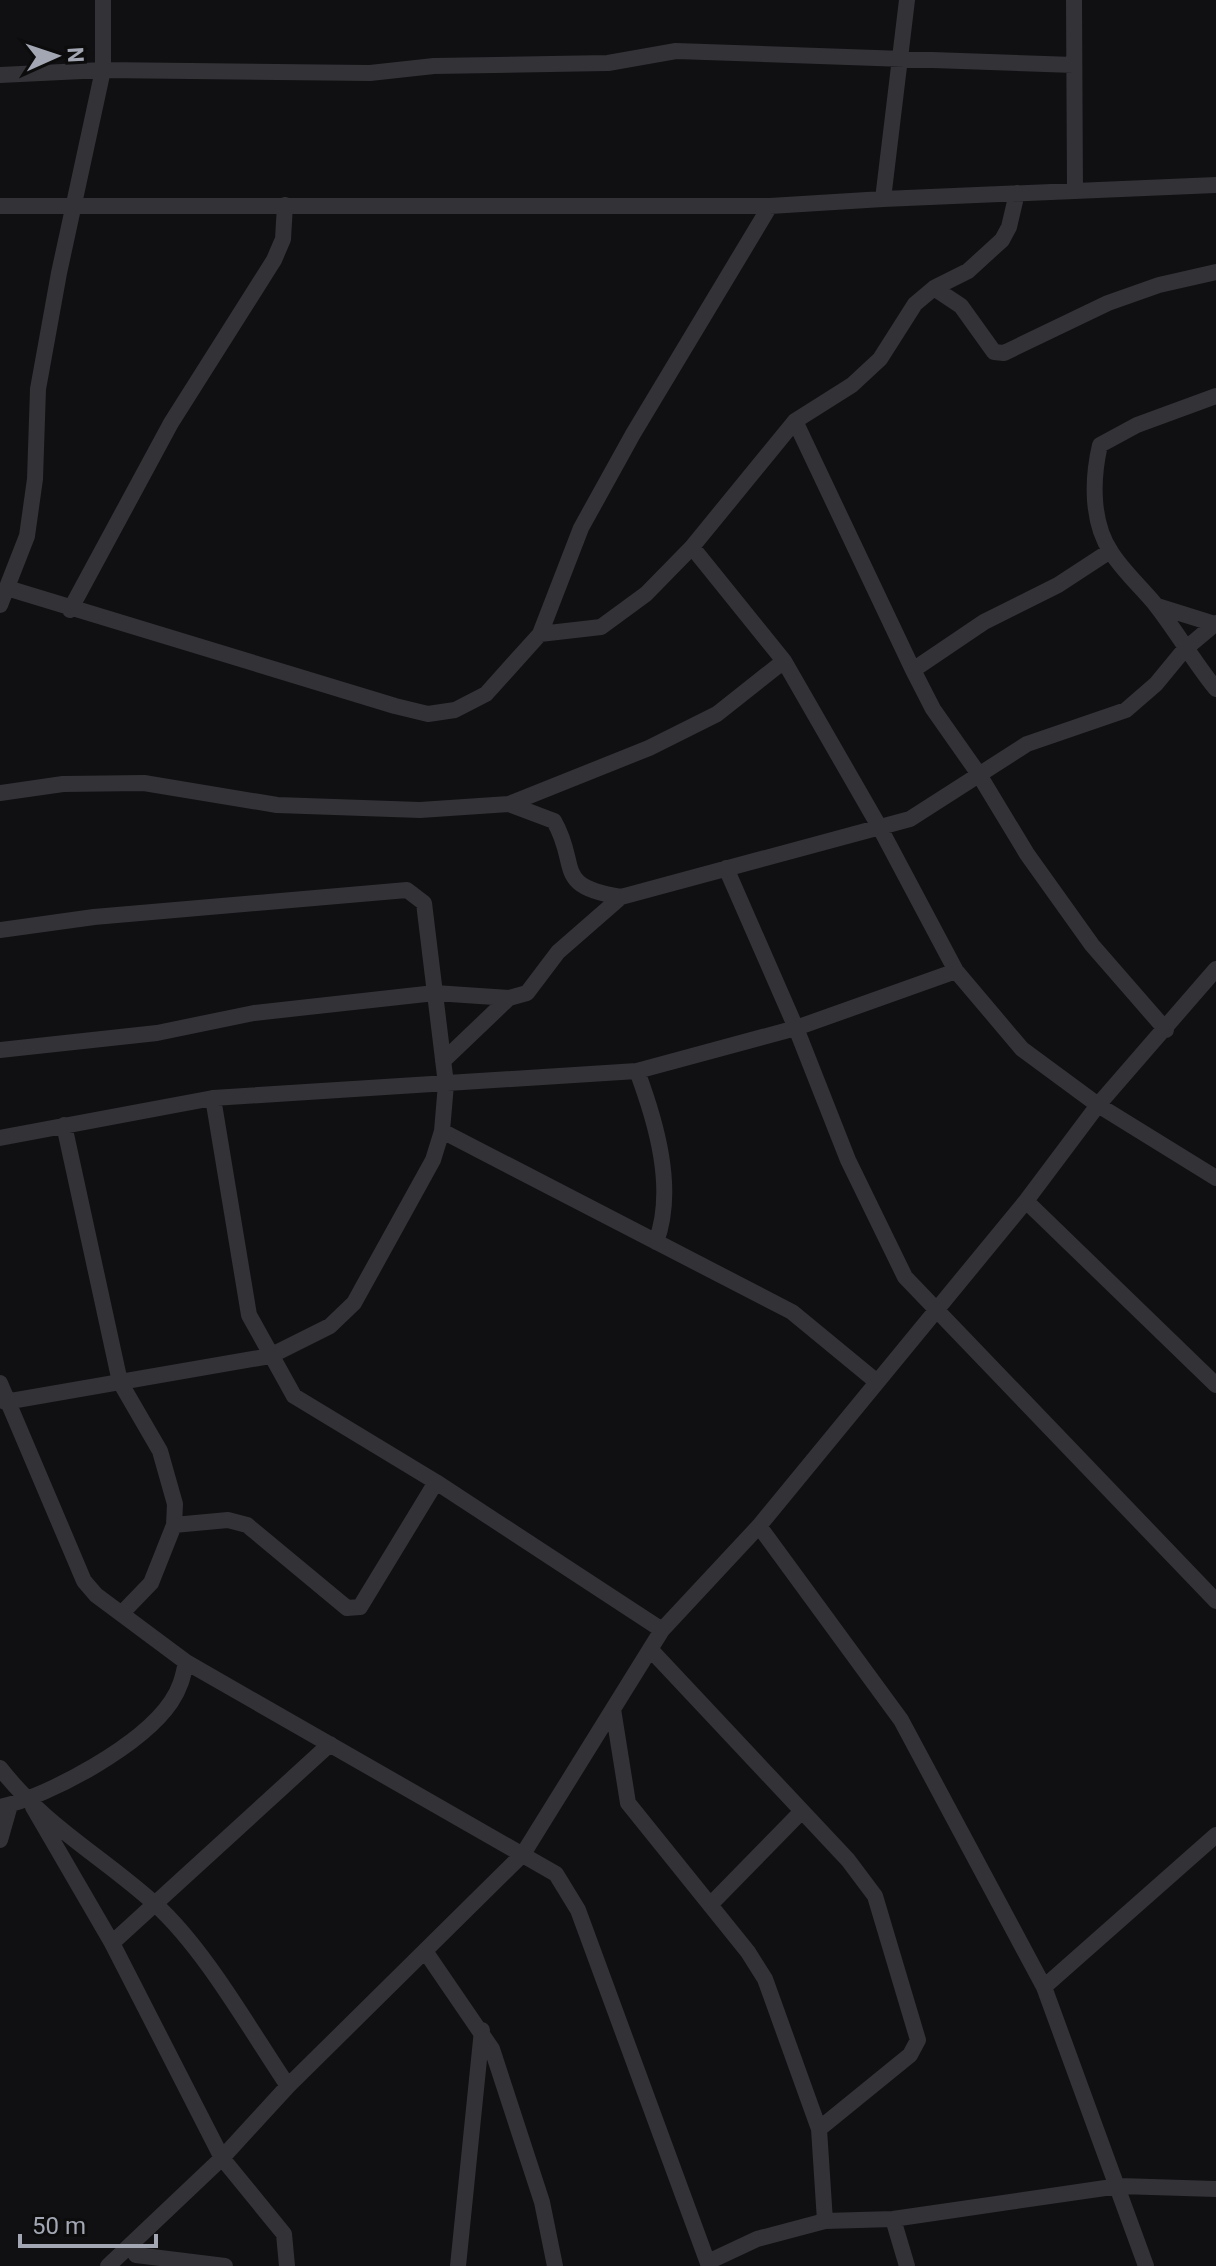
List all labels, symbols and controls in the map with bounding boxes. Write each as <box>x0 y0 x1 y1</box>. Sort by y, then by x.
north arrow <box>16 16 96 96</box>
text: N <box>63 47 88 63</box>
scale bar <box>20 2198 156 2248</box>
text: 50 m <box>32 2212 86 2240</box>

